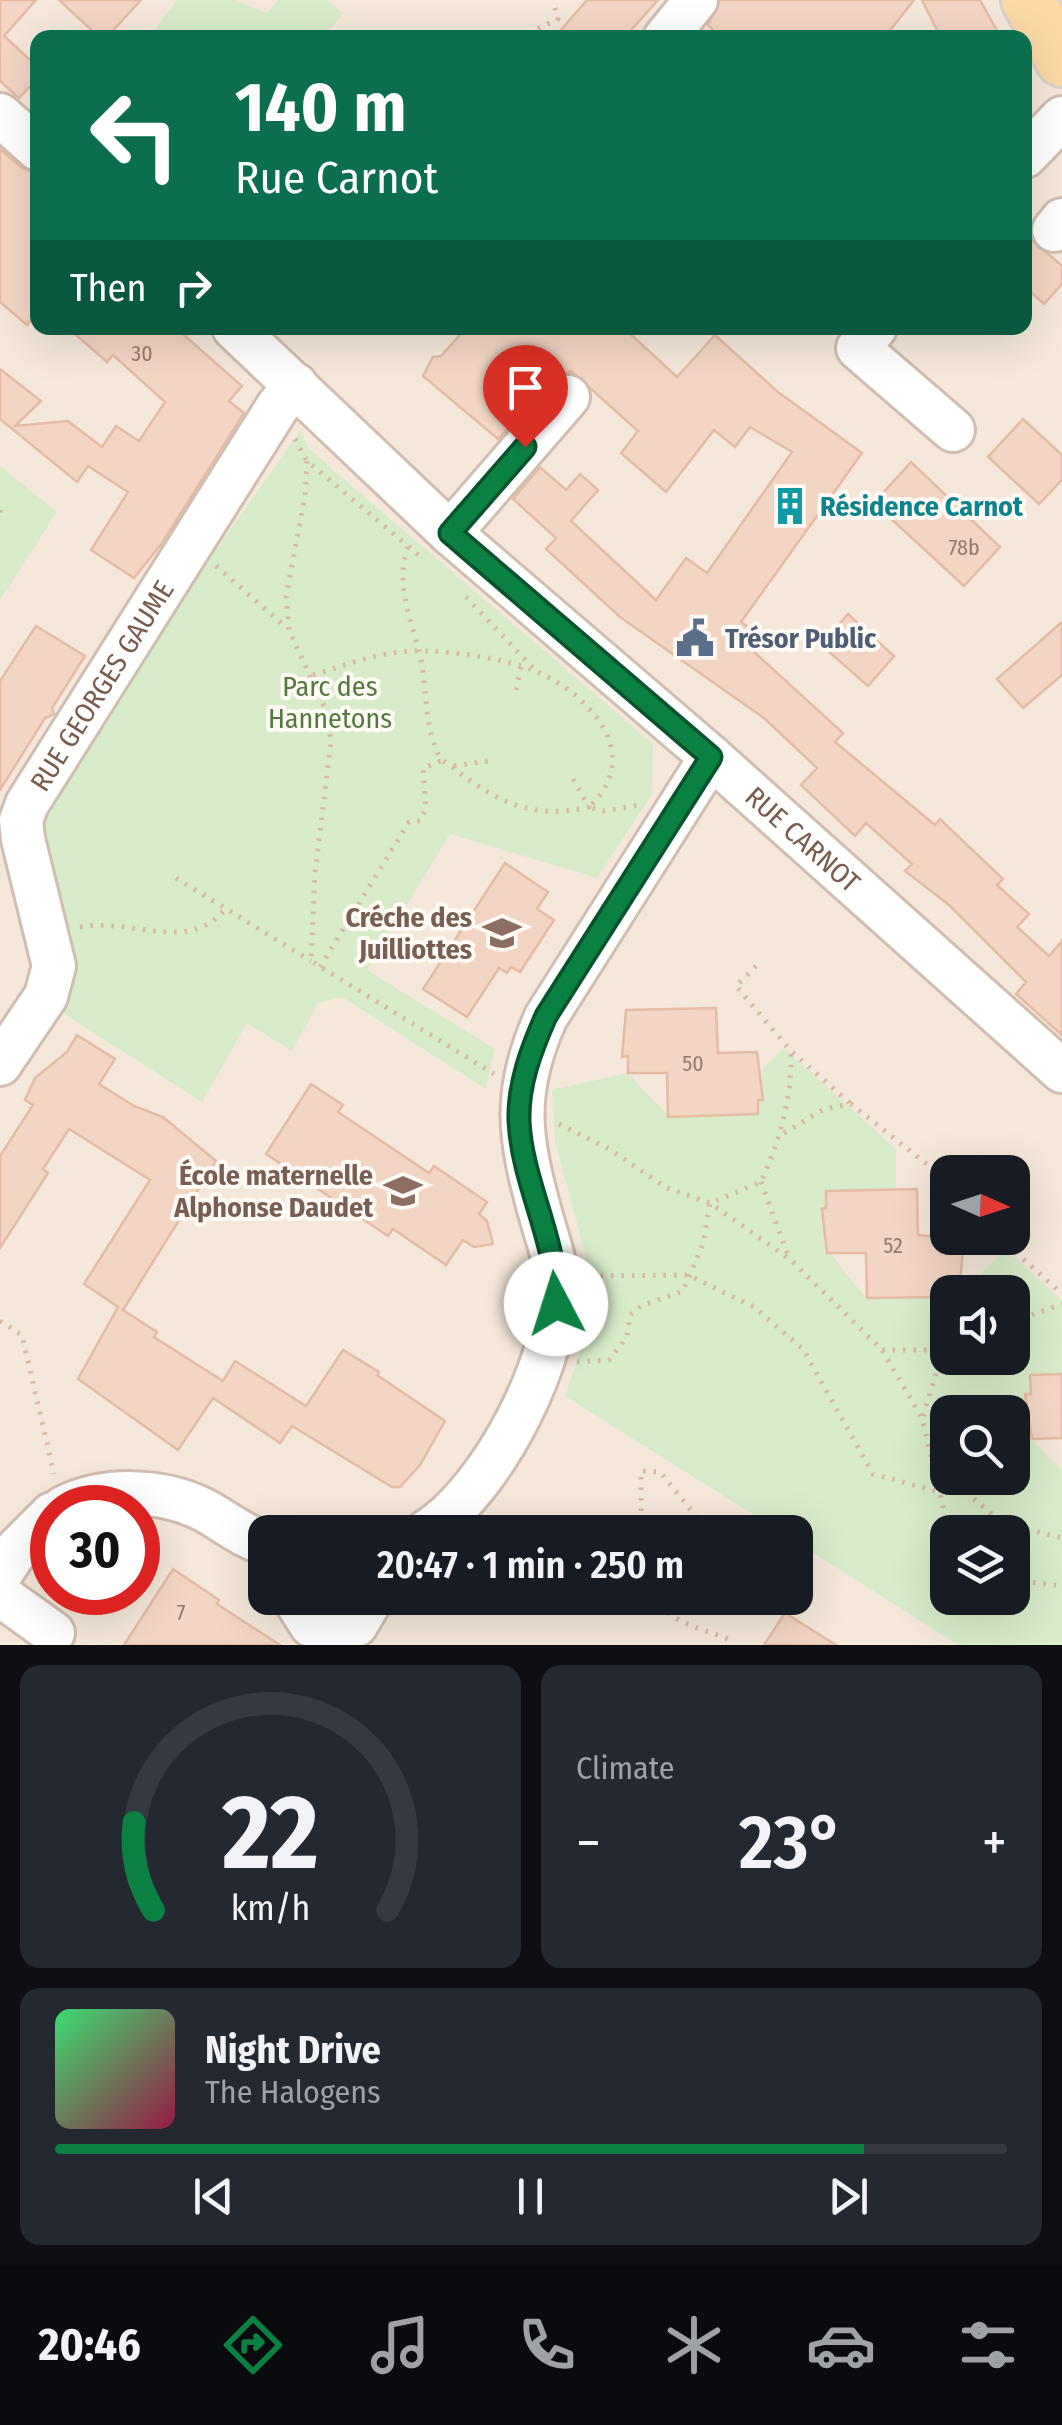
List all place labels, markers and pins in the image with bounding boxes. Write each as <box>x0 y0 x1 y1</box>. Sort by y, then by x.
pin <box>483 345 568 448</box>
building icon: Résidence Carnot <box>769 485 811 527</box>
place label: Résidence Carnot <box>820 490 1024 523</box>
public building icon: Trésor Public <box>674 617 716 659</box>
place label: Trésor Public <box>725 622 877 655</box>
place label: Créche des Juilliottes <box>345 901 472 966</box>
school or university icon: Créche des Juilliottes <box>481 912 523 954</box>
place label: École maternelle Alphonse Daudet <box>173 1158 374 1224</box>
school or university icon: École maternelle Alphonse Daudet <box>382 1170 424 1212</box>

